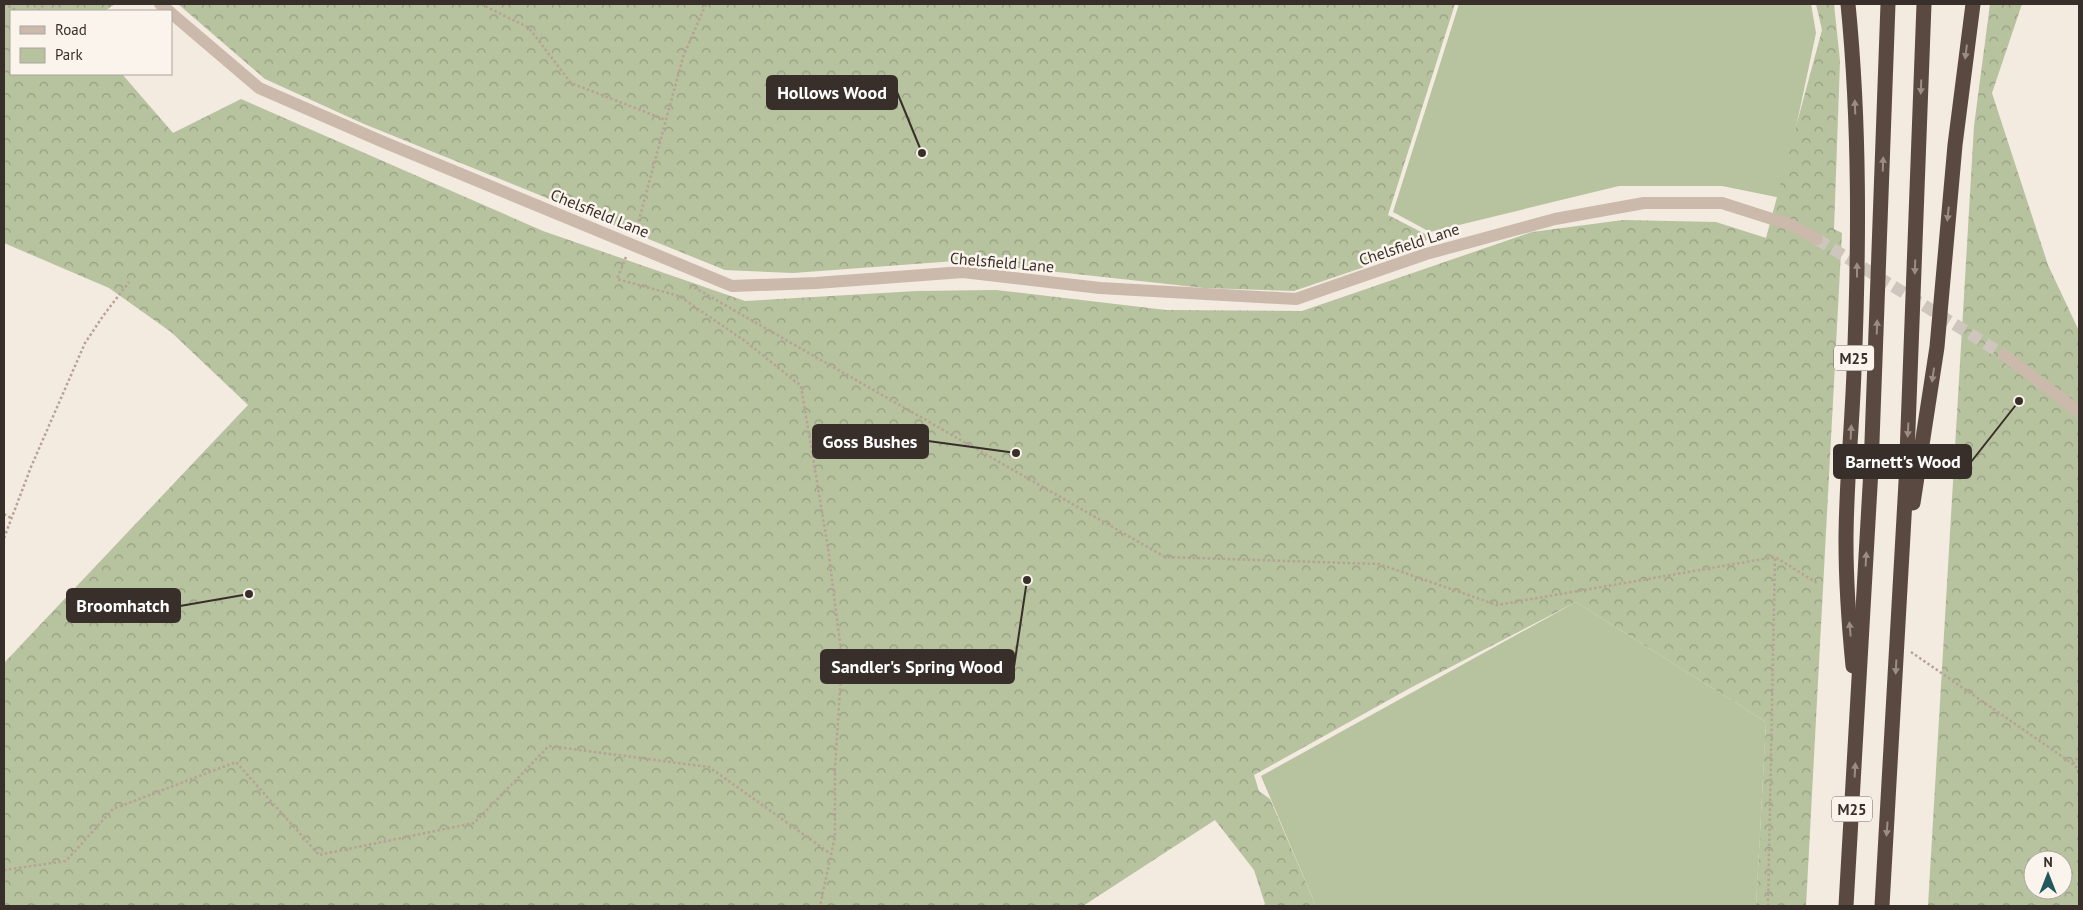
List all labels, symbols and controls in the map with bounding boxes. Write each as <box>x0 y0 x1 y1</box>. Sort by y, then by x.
legend <box>10 10 172 75</box>
text: Road <box>55 20 87 39</box>
one-way arrow <box>1962 44 1970 60</box>
text: Park <box>55 45 83 64</box>
callout: Hollows Wood <box>767 76 897 109</box>
one-way arrow <box>1917 80 1925 96</box>
text: Hollows Wood <box>777 81 887 104</box>
one-way arrow <box>1851 99 1859 115</box>
one-way arrow <box>1879 156 1887 172</box>
street label: Chelsfield Lane <box>548 184 652 242</box>
one-way arrow <box>1944 206 1952 222</box>
street label: Chelsfield Lane <box>1356 218 1462 270</box>
street label: Chelsfield Lane <box>949 247 1055 277</box>
one-way arrow <box>1910 260 1918 276</box>
one-way arrow <box>1853 261 1861 277</box>
one-way arrow <box>1873 319 1881 335</box>
road number: M25 <box>1834 346 1874 370</box>
one-way arrow <box>1929 368 1937 384</box>
one-way arrow <box>1904 422 1912 438</box>
one-way arrow <box>1847 424 1855 440</box>
callout: Goss Bushes <box>813 425 928 458</box>
text: Goss Bushes <box>823 430 918 453</box>
callout: Barnett's Wood <box>1834 445 1971 478</box>
text: Barnett's Wood <box>1845 450 1961 473</box>
one-way arrow <box>1863 551 1871 567</box>
callout: Broomhatch <box>67 589 180 622</box>
text: Broomhatch <box>76 594 170 617</box>
one-way arrow <box>1845 621 1853 637</box>
callout: Sandler's Spring Wood <box>821 650 1014 683</box>
text: Sandler's Spring Wood <box>831 655 1003 678</box>
one-way arrow <box>1892 659 1900 675</box>
one-way arrow <box>1851 762 1859 778</box>
road number: M25 <box>1832 796 1872 822</box>
one-way arrow <box>1883 821 1891 837</box>
north arrow <box>2023 850 2073 900</box>
text: N <box>2043 853 2053 871</box>

